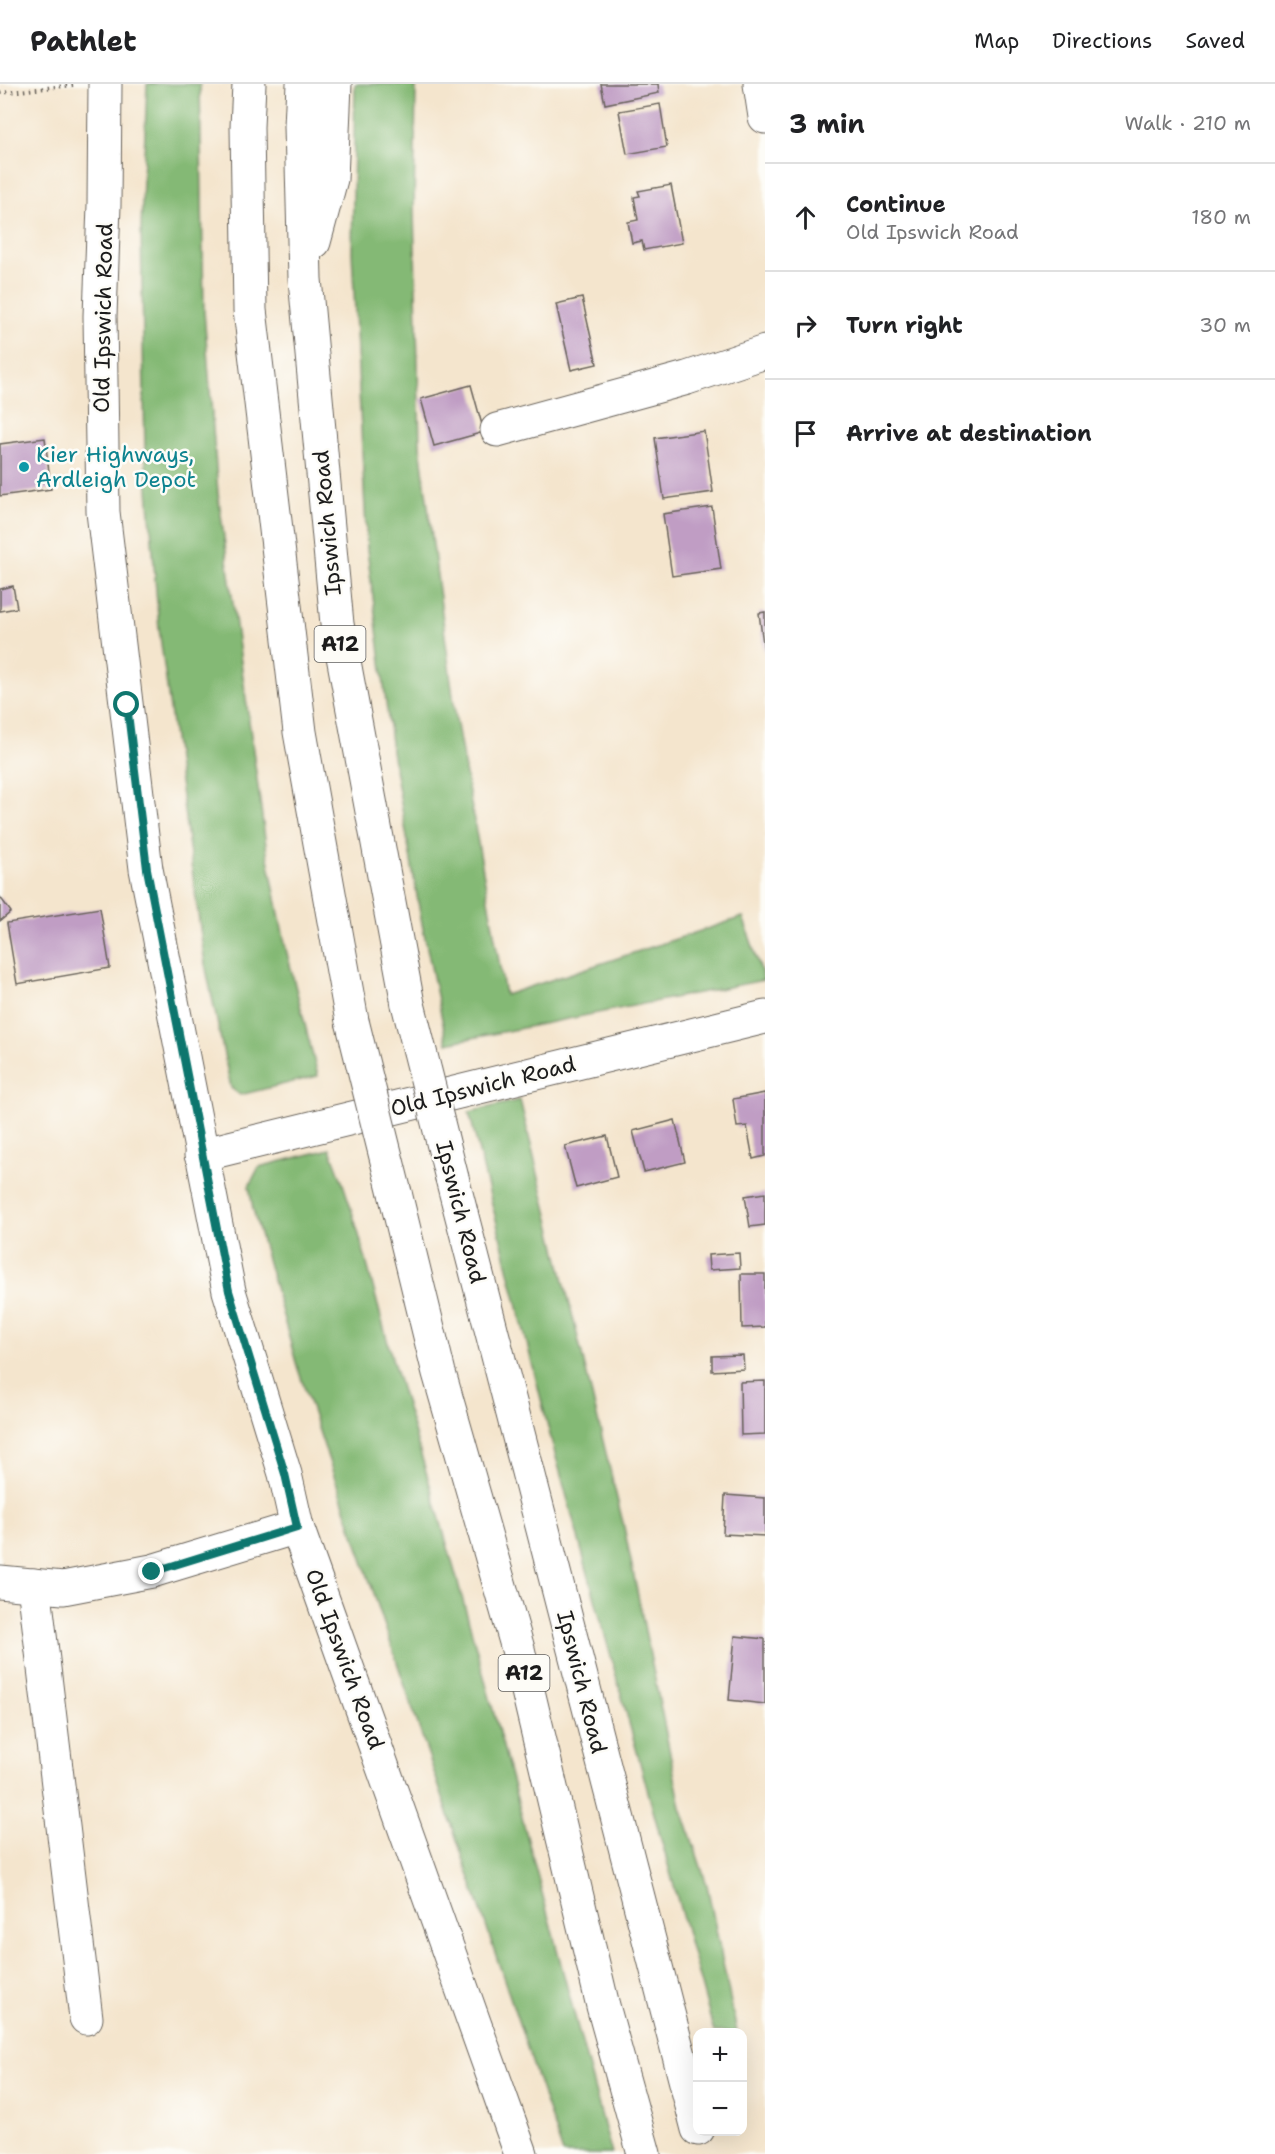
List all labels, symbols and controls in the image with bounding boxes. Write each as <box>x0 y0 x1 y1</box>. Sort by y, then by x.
text: Pathlet <box>30 22 137 60</box>
text: Map <box>974 27 1019 55</box>
text: Directions <box>1052 27 1152 55</box>
text: Saved <box>1185 27 1245 55</box>
text: 3 min <box>789 106 865 141</box>
text: Walk · 210 m <box>1125 110 1251 136</box>
text: Continue <box>846 190 946 219</box>
icon: ahead <box>789 201 822 234</box>
text: 180 m <box>1191 204 1251 230</box>
text: Old Ipswich Road <box>846 219 1019 245</box>
street label: Old Ipswich Road <box>87 223 119 413</box>
icon: right <box>789 309 822 342</box>
text: Turn right <box>846 311 963 340</box>
text: 30 m <box>1199 312 1251 338</box>
icon: arrive <box>789 417 822 450</box>
text: Arrive at destination <box>846 419 1092 448</box>
place label: Kier Highways, Ardleigh Depot <box>36 440 196 494</box>
street label: Ipswich Road <box>306 449 348 597</box>
marker: Kier Highways, Ardleigh Depot <box>17 460 31 474</box>
road number: A12 <box>314 626 366 662</box>
route start <box>113 691 139 717</box>
street label: Old Ipswich Road <box>387 1049 579 1123</box>
street label: Ipswich Road <box>429 1138 493 1286</box>
route end <box>138 1558 164 1584</box>
street label: Old Ipswich Road <box>299 1565 391 1753</box>
street label: Ipswich Road <box>550 1608 614 1756</box>
road number: A12 <box>498 1655 550 1691</box>
map controls <box>693 2028 747 2136</box>
button: + <box>693 2028 747 2082</box>
button: − <box>693 2082 747 2136</box>

